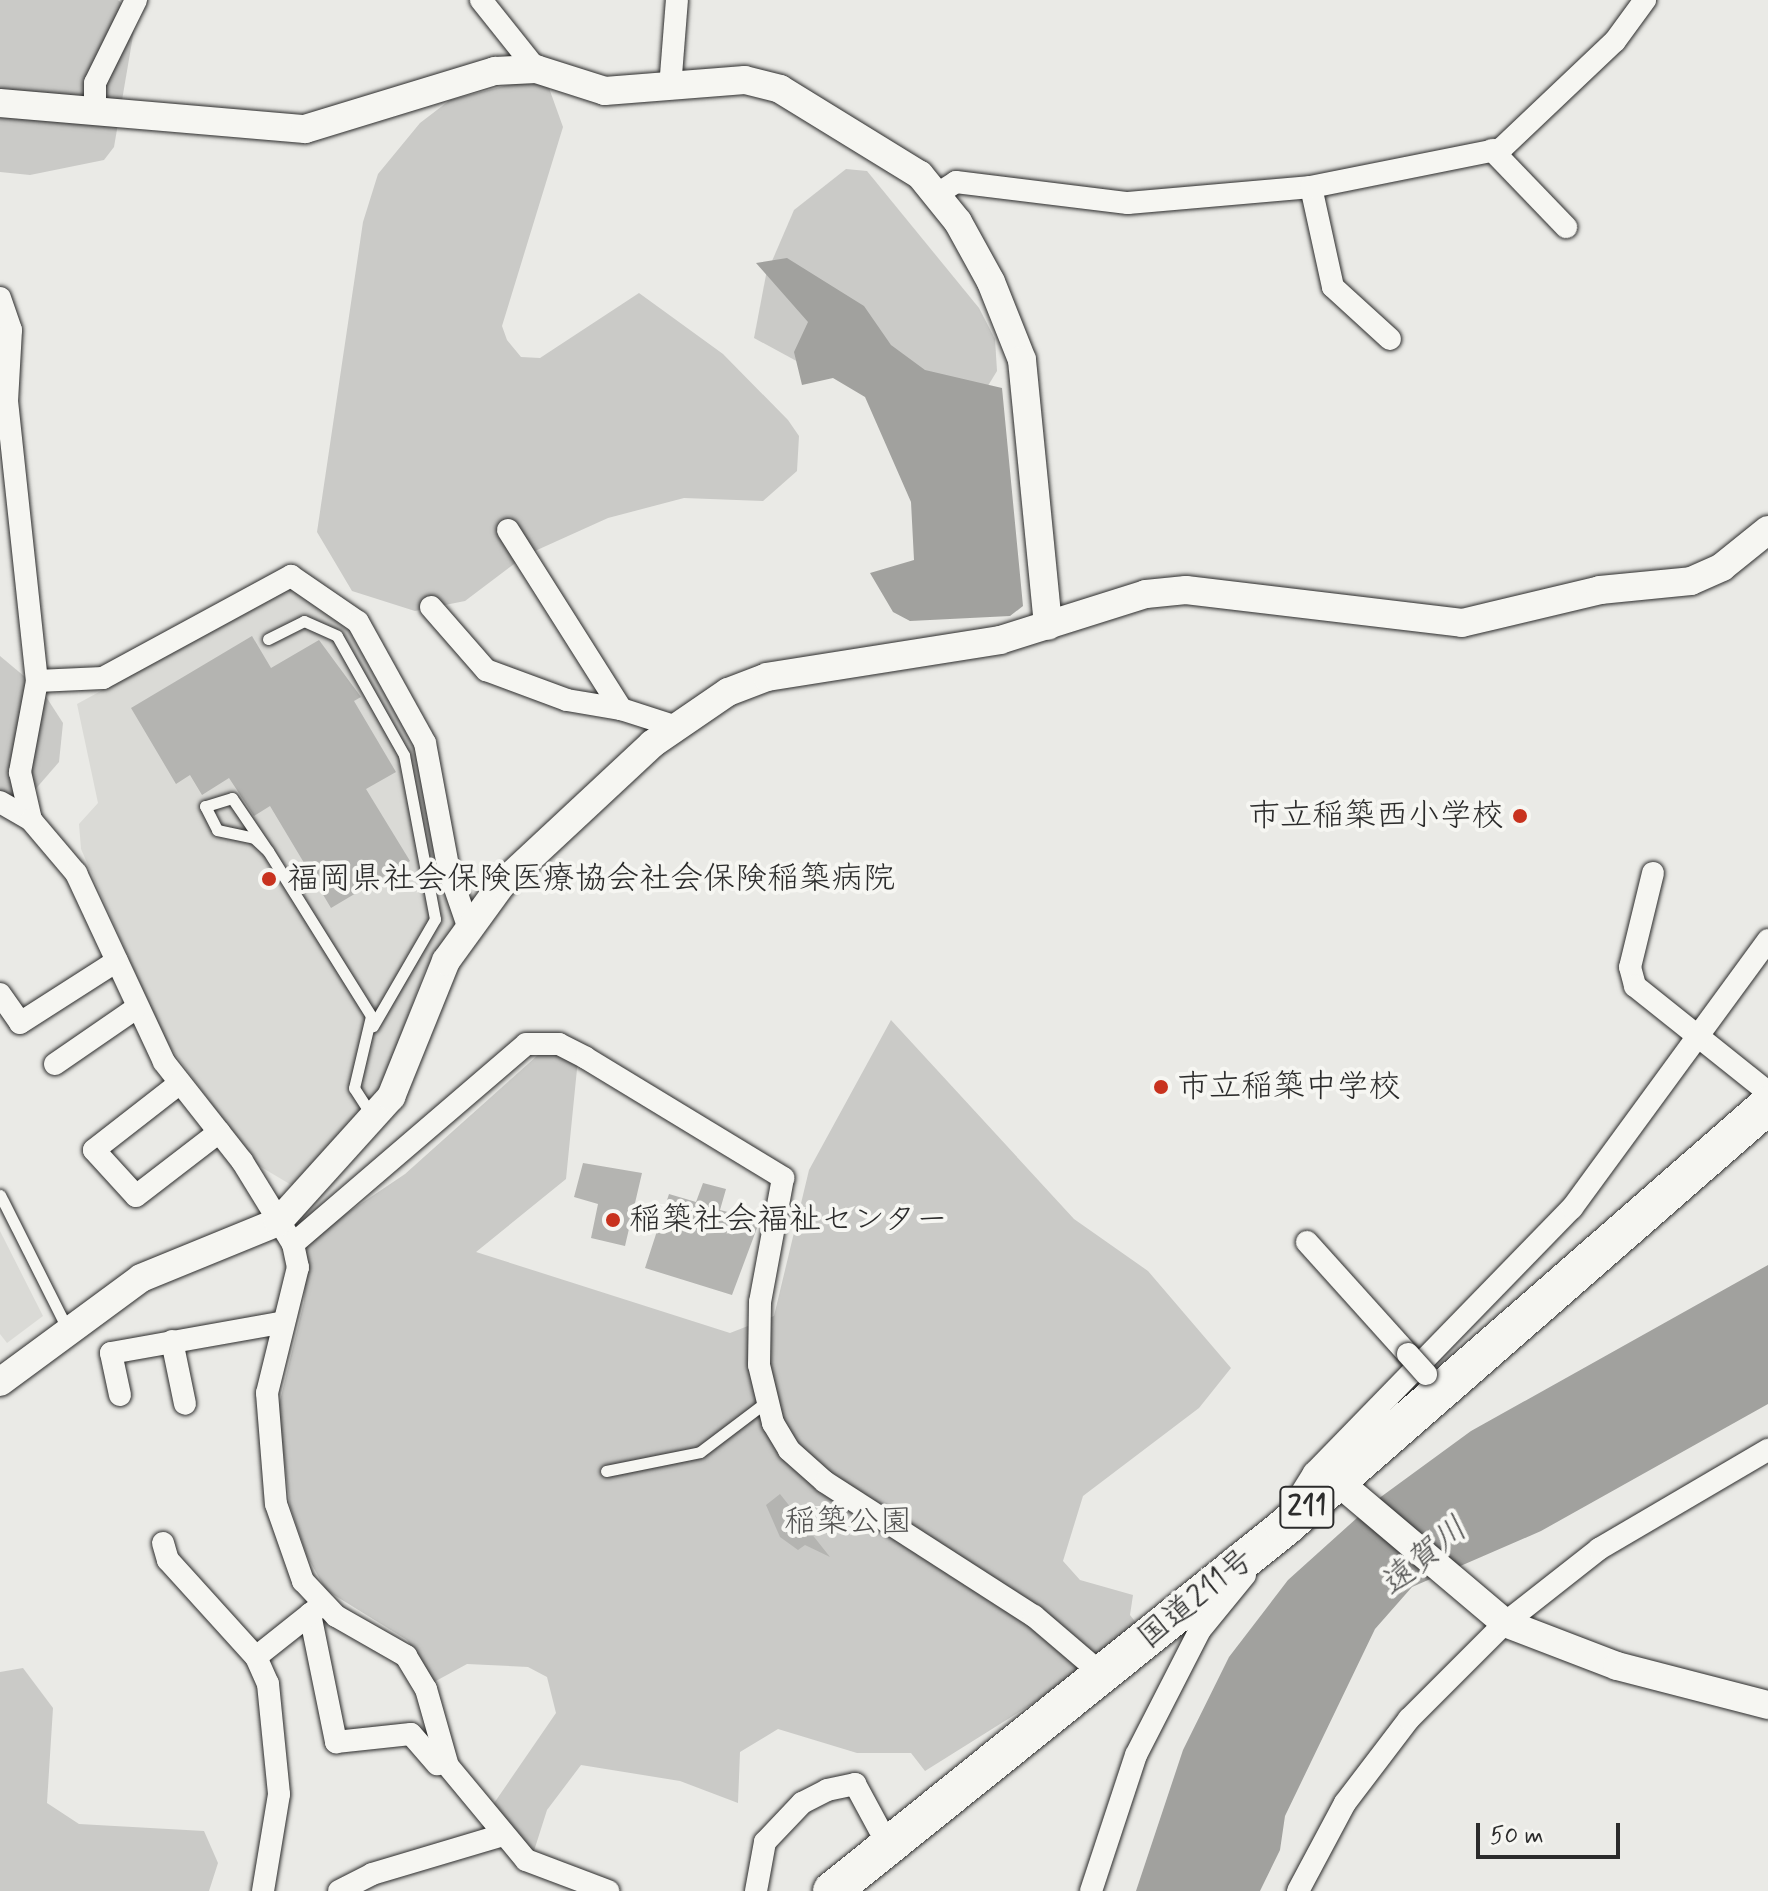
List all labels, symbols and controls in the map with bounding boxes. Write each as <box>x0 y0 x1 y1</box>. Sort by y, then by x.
place label: 市立稲築西小学校 <box>1248 797 1504 835</box>
marker: 市立稲築西小学校 <box>1511 807 1529 825</box>
place label: 福岡県社会保険医療協会社会保険稲築病院 <box>287 860 895 898</box>
marker: 福岡県社会保険医療協会社会保険稲築病院 <box>258 868 280 890</box>
place label: 市立稲築中学校 <box>1177 1068 1401 1106</box>
marker: 市立稲築中学校 <box>1152 1078 1170 1096</box>
place label: 稲築社会福祉センター <box>629 1201 949 1239</box>
marker: 稲築社会福祉センター <box>604 1211 622 1229</box>
road number: 211 <box>1279 1481 1335 1533</box>
park label: 稲築公園 <box>784 1503 912 1541</box>
water label: 遠賀川 <box>1372 1509 1476 1605</box>
street label: 国道211号 <box>1130 1541 1262 1657</box>
scale bar <box>1480 1807 1624 1857</box>
text: 50 m <box>1490 1821 1544 1852</box>

